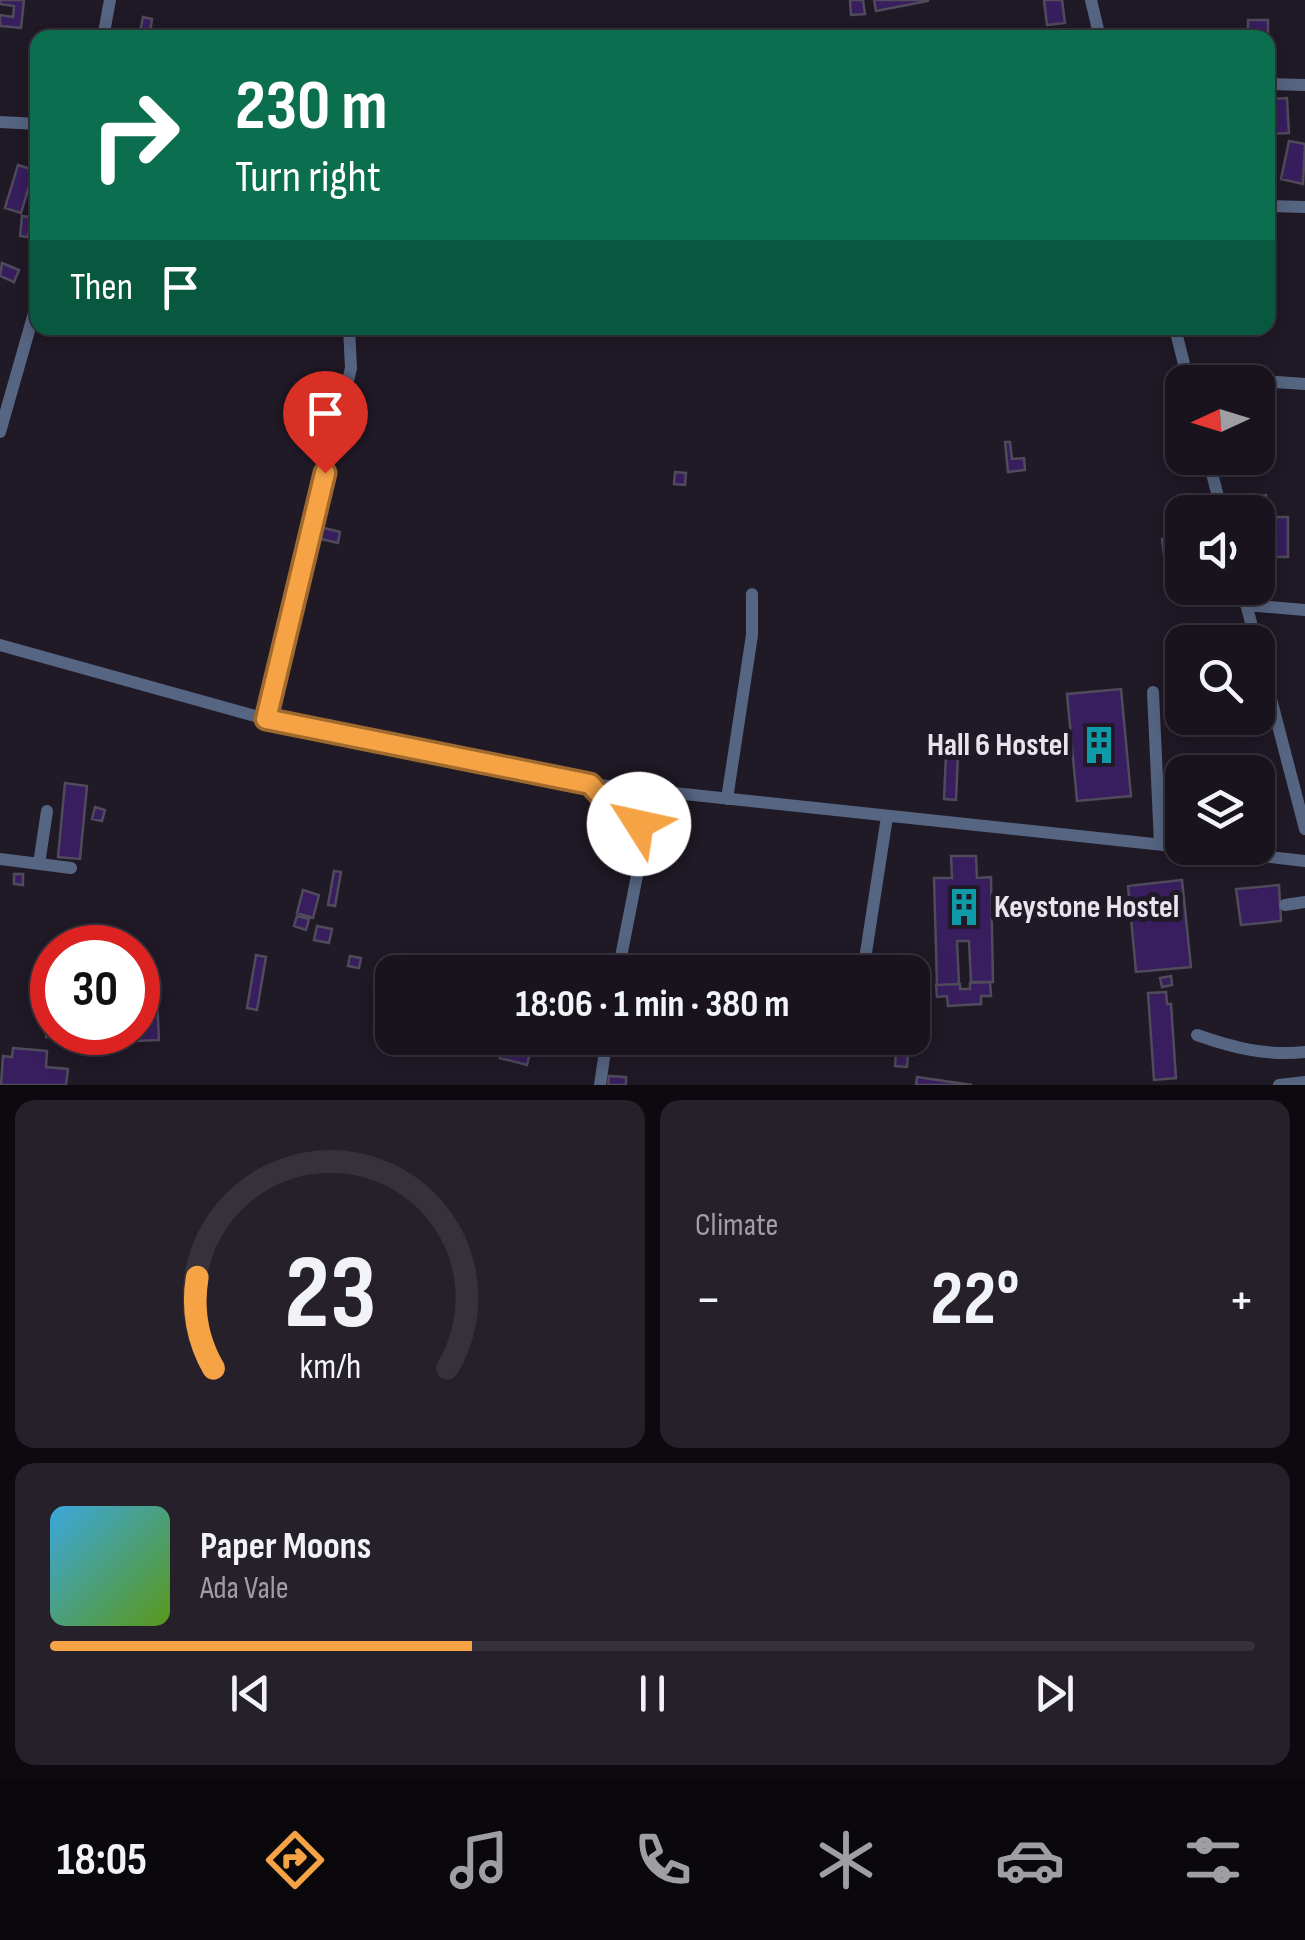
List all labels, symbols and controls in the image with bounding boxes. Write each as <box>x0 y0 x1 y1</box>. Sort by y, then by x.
text: 230 m <box>235 65 388 149</box>
icon: right <box>70 70 200 200</box>
text: Turn right <box>235 150 381 205</box>
icon: arrive <box>153 260 208 315</box>
text: Then <box>70 265 133 310</box>
north arrow <box>1165 365 1275 475</box>
map controls <box>1165 365 1275 865</box>
pin <box>283 371 368 474</box>
icon: arrive <box>298 386 353 441</box>
button: sound <box>1165 495 1275 605</box>
button: search <box>1165 625 1275 735</box>
building icon: Hall 6 Hostel <box>1078 724 1120 766</box>
place label: Hall 6 Hostel <box>927 726 1069 765</box>
button: layers <box>1165 755 1275 865</box>
position arrow <box>587 772 691 876</box>
building icon: Keystone Hostel <box>943 886 985 928</box>
place label: Keystone Hostel <box>994 888 1179 927</box>
speed limit sign: 30 <box>30 925 160 1055</box>
text: 18:06 · 1 min · 380 m <box>515 982 790 1027</box>
text: Climate <box>695 1206 778 1245</box>
text: 23 <box>284 1232 376 1357</box>
text: 22° <box>930 1255 1020 1346</box>
text: − <box>695 1267 722 1334</box>
text: + <box>1228 1267 1255 1334</box>
text: km/h <box>299 1346 361 1389</box>
text: Paper Moons <box>200 1524 371 1569</box>
text: Ada Vale <box>200 1569 289 1608</box>
icon: previous <box>223 1666 278 1721</box>
icon: pause <box>625 1666 680 1721</box>
icon: next <box>1027 1666 1082 1721</box>
icon: directions <box>260 1825 330 1895</box>
icon: music <box>444 1825 514 1895</box>
icon: phone <box>628 1825 698 1895</box>
icon: climate <box>811 1825 881 1895</box>
icon: car <box>995 1825 1065 1895</box>
icon: filters <box>1178 1825 1248 1895</box>
text: 18:05 <box>57 1833 147 1888</box>

